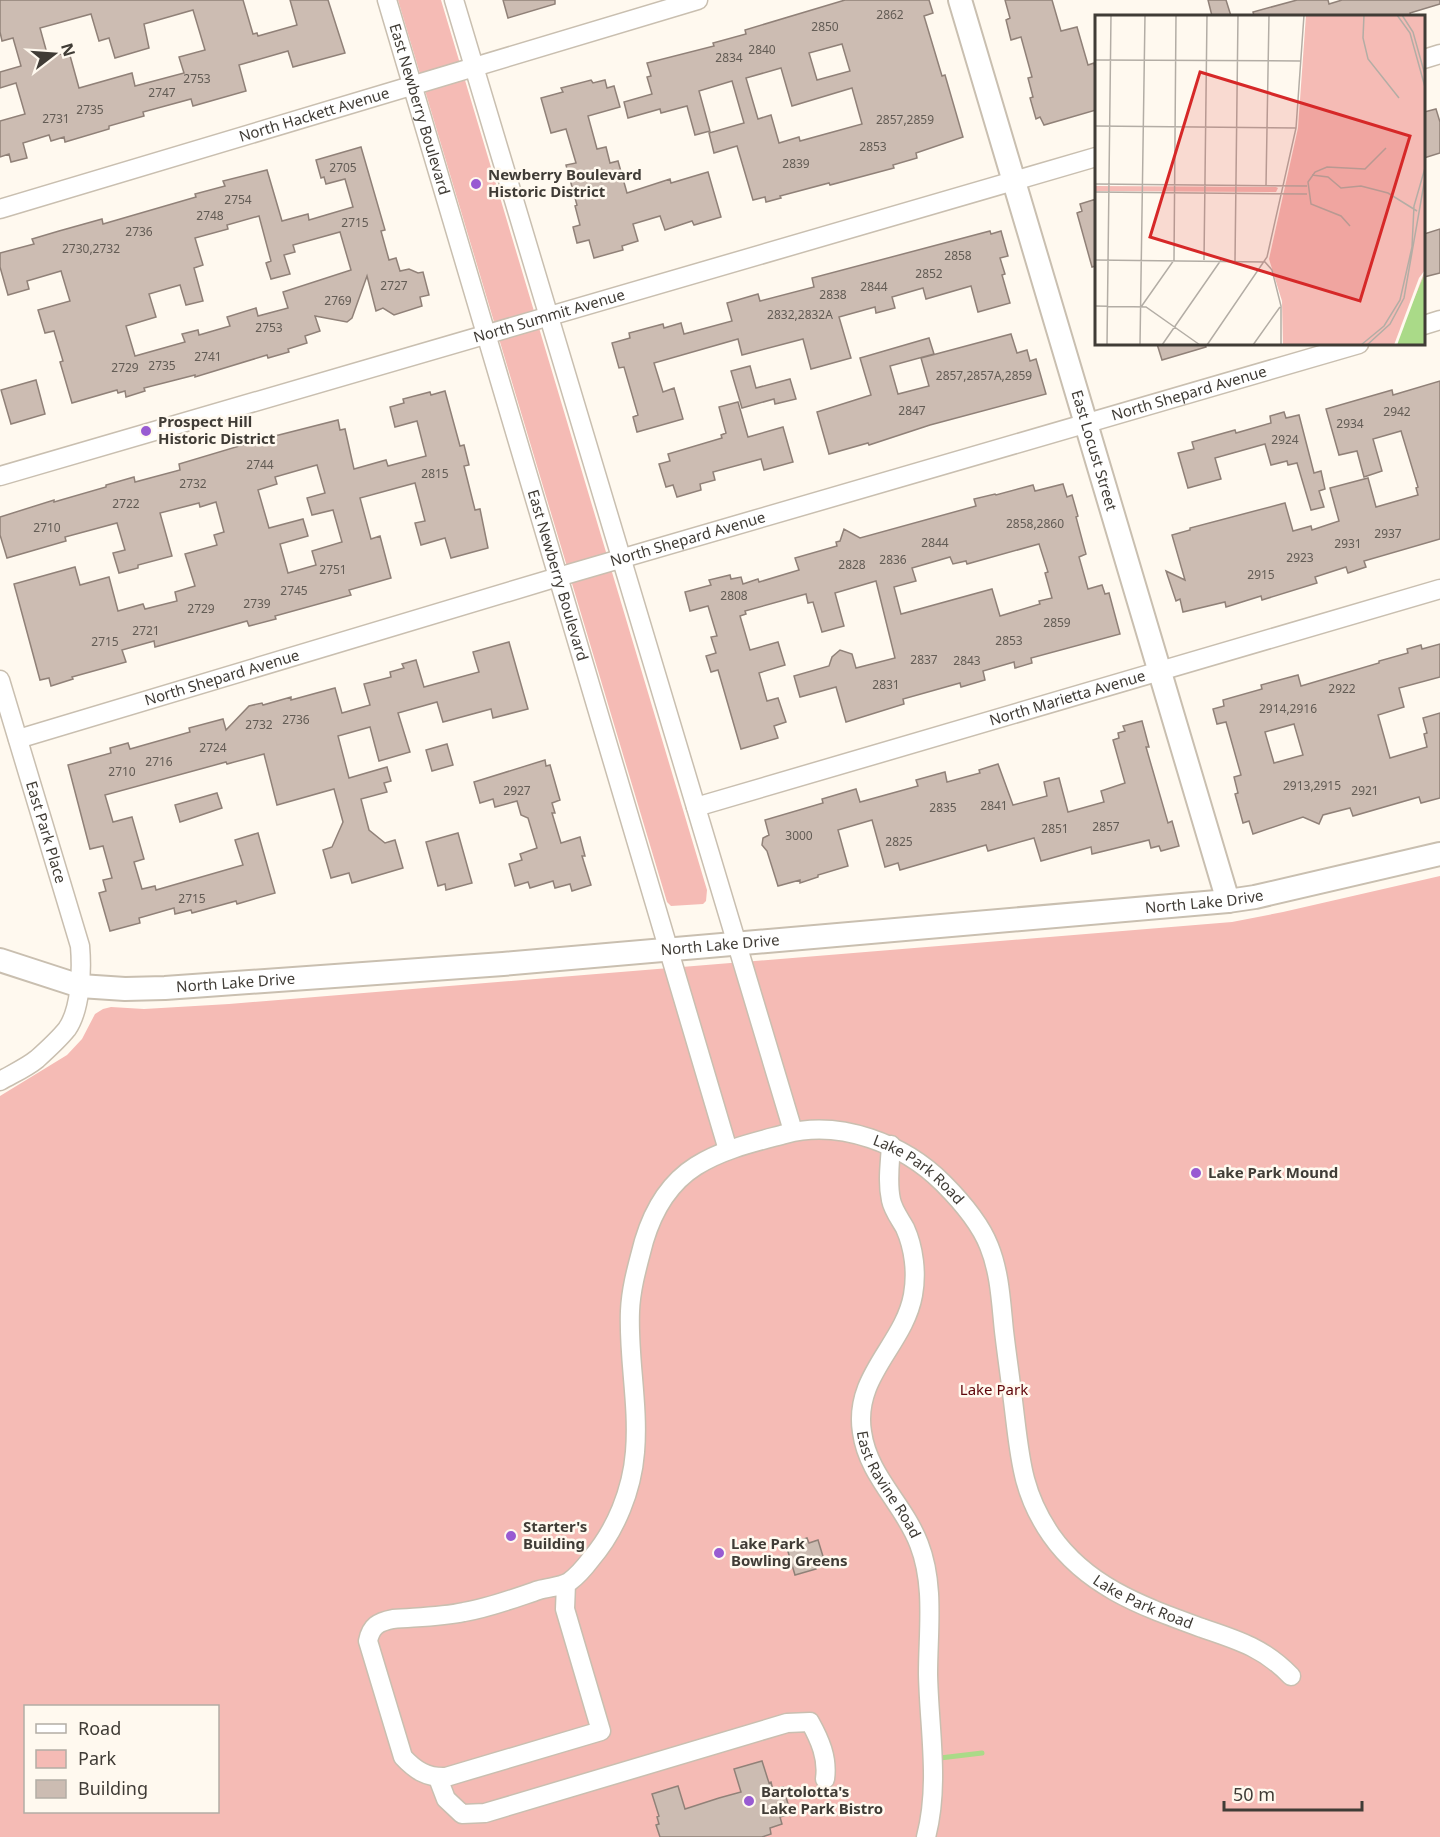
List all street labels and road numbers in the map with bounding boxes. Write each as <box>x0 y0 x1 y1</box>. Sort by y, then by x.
street label: East Newberry Boulevard <box>386 21 455 197</box>
street label: North Hackett Avenue <box>236 82 392 146</box>
street label: North Summit Avenue <box>471 284 627 347</box>
street label: North Shepard Avenue <box>1109 360 1269 425</box>
street label: East Locust Street <box>1068 387 1123 514</box>
street label: East Newberry Boulevard <box>524 487 593 663</box>
street label: North Shepard Avenue <box>608 506 768 570</box>
street label: North Shepard Avenue <box>142 644 302 710</box>
street label: North Marietta Avenue <box>987 665 1148 730</box>
street label: East Park Place <box>22 778 72 886</box>
street label: North Lake Drive <box>1144 884 1265 917</box>
street label: North Lake Drive <box>660 929 780 959</box>
street label: North Lake Drive <box>175 968 296 996</box>
street label: Lake Park Road <box>871 1129 969 1208</box>
street label: East Ravine Road <box>853 1429 926 1541</box>
street label: Lake Park Road <box>1090 1569 1196 1633</box>

